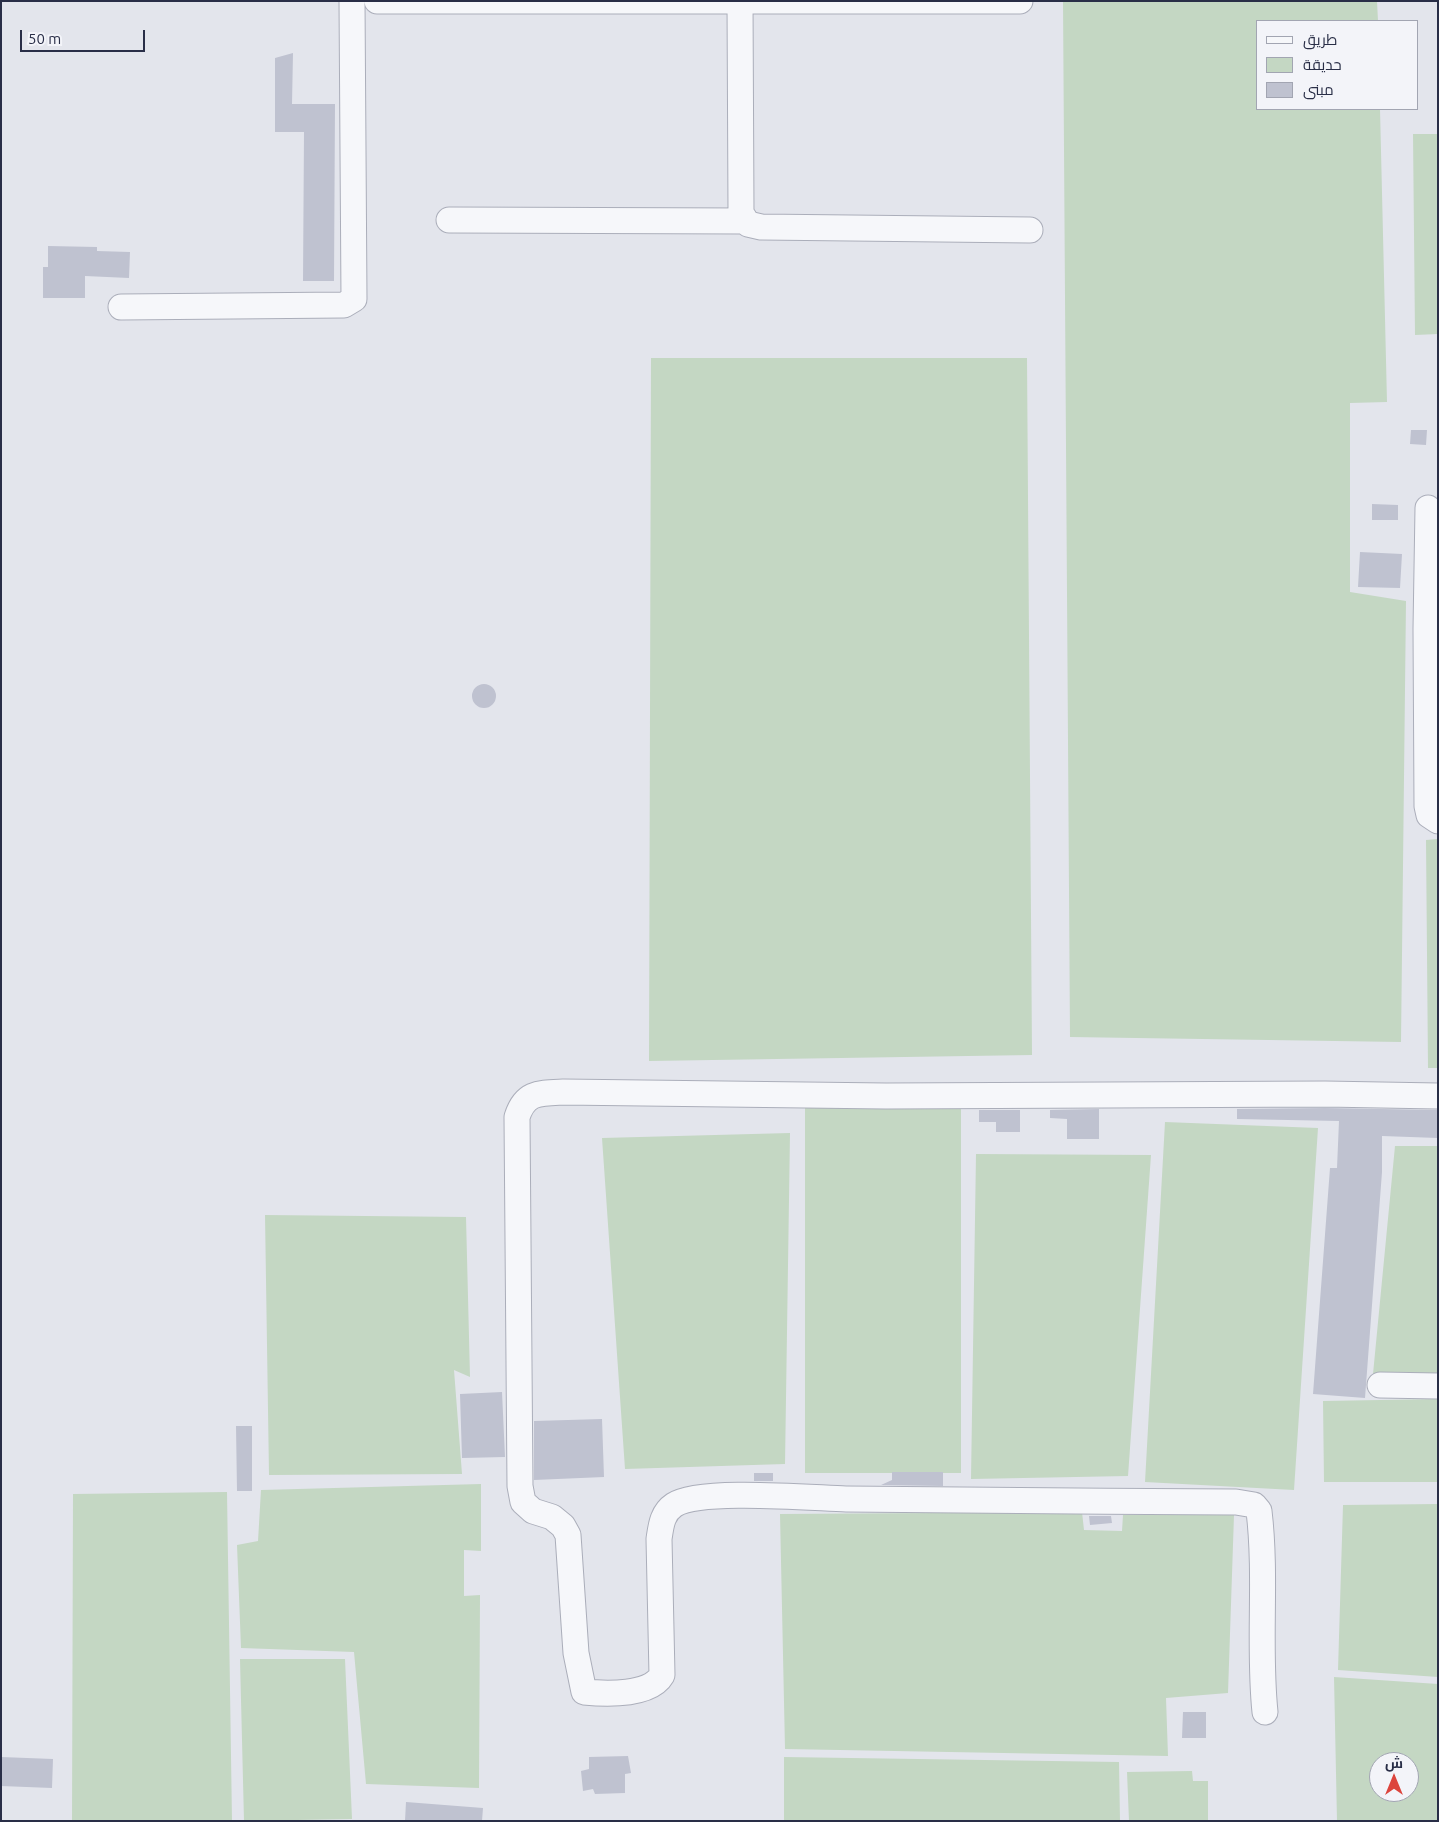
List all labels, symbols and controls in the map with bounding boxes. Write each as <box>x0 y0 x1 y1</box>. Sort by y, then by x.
scale bar <box>22 20 148 52</box>
legend <box>1256 20 1419 110</box>
text: 50 m <box>28 30 61 47</box>
text: طريق <box>1303 31 1337 48</box>
text: حديقة <box>1303 56 1342 73</box>
text: مبنى <box>1303 81 1334 98</box>
north arrow <box>1369 1752 1419 1802</box>
text: ش <box>1385 1755 1403 1771</box>

